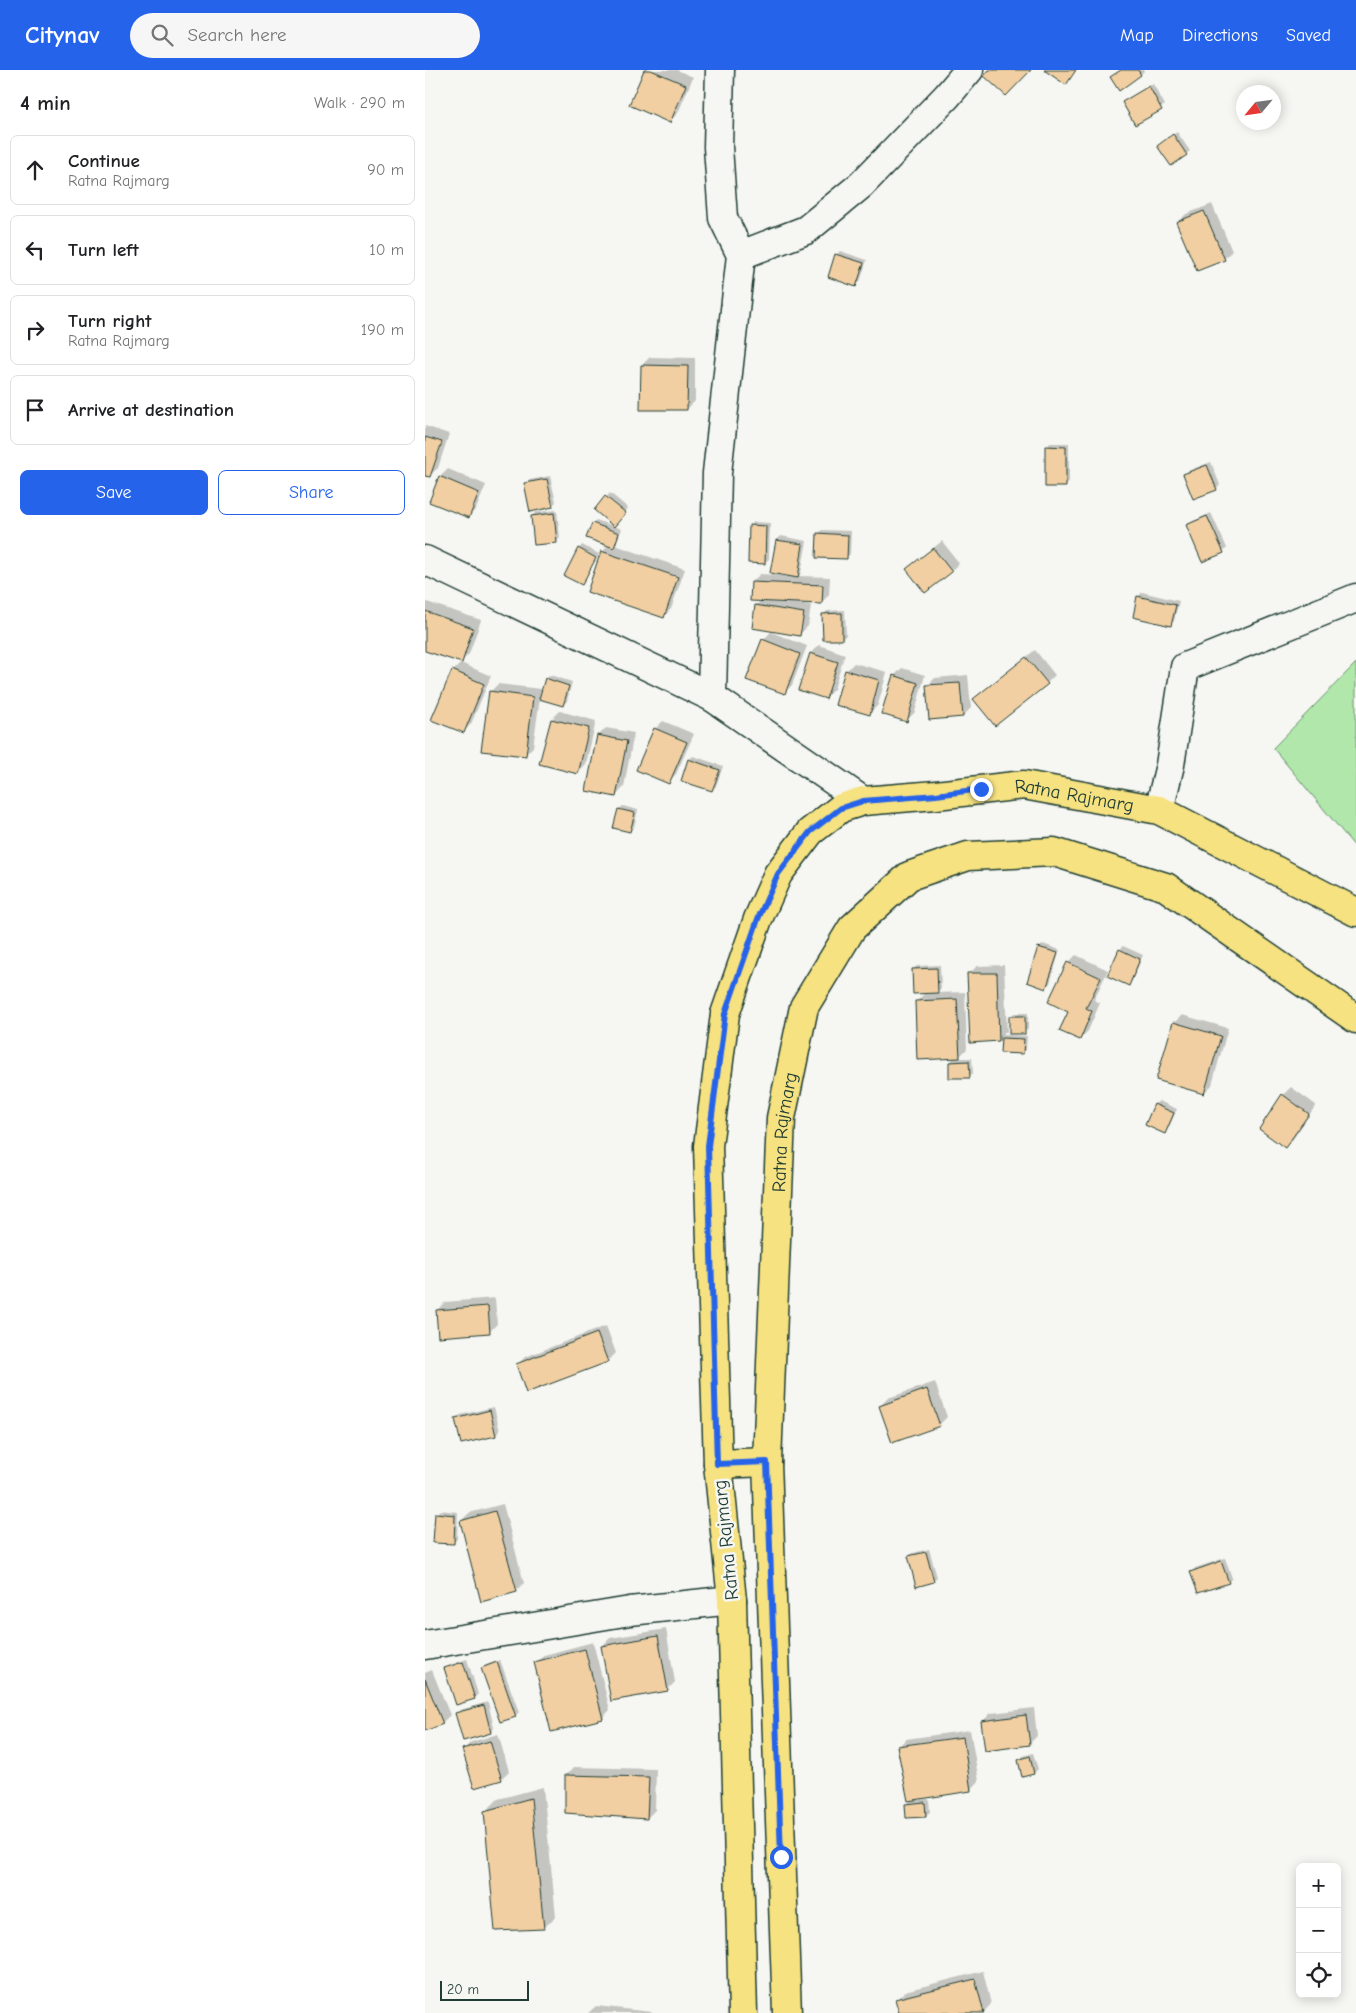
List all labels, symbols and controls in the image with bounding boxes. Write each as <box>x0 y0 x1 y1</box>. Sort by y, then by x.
search box <box>130 13 480 58</box>
text: Citynav <box>25 21 100 49</box>
icon: search <box>148 21 176 49</box>
text: Search here <box>188 24 286 46</box>
text: Map <box>1120 25 1154 46</box>
text: Directions <box>1182 25 1258 46</box>
text: Saved <box>1286 25 1331 46</box>
north arrow <box>1236 85 1281 130</box>
text: 4 min <box>20 91 71 115</box>
text: Walk · 290 m <box>314 94 405 112</box>
text: Continue <box>68 150 140 172</box>
icon: ahead <box>21 156 49 184</box>
text: 90 m <box>367 161 404 179</box>
text: Ratna Rajmarg <box>68 172 170 190</box>
icon: left <box>21 236 49 264</box>
text: Turn left <box>68 239 139 261</box>
text: 10 m <box>369 241 404 259</box>
text: Turn right <box>68 310 152 332</box>
icon: right <box>21 316 49 344</box>
text: 190 m <box>361 321 404 339</box>
text: Ratna Rajmarg <box>68 332 170 350</box>
icon: arrive <box>21 396 49 424</box>
text: Arrive at destination <box>68 399 234 421</box>
button: Save <box>20 470 208 515</box>
button: Share <box>218 470 405 515</box>
street label: Ratna Rajmarg <box>1014 775 1136 817</box>
route end <box>970 778 993 801</box>
street label: Ratna Rajmarg <box>768 1070 802 1193</box>
street label: Ratna Rajmarg <box>709 1479 743 1601</box>
route start <box>770 1846 793 1869</box>
map controls <box>1296 1863 1341 1998</box>
button: + <box>1296 1863 1341 1908</box>
button: − <box>1296 1908 1341 1953</box>
button: locate <box>1296 1953 1341 1998</box>
scale bar <box>440 1978 529 2001</box>
text: 20 m <box>447 1981 479 1998</box>

